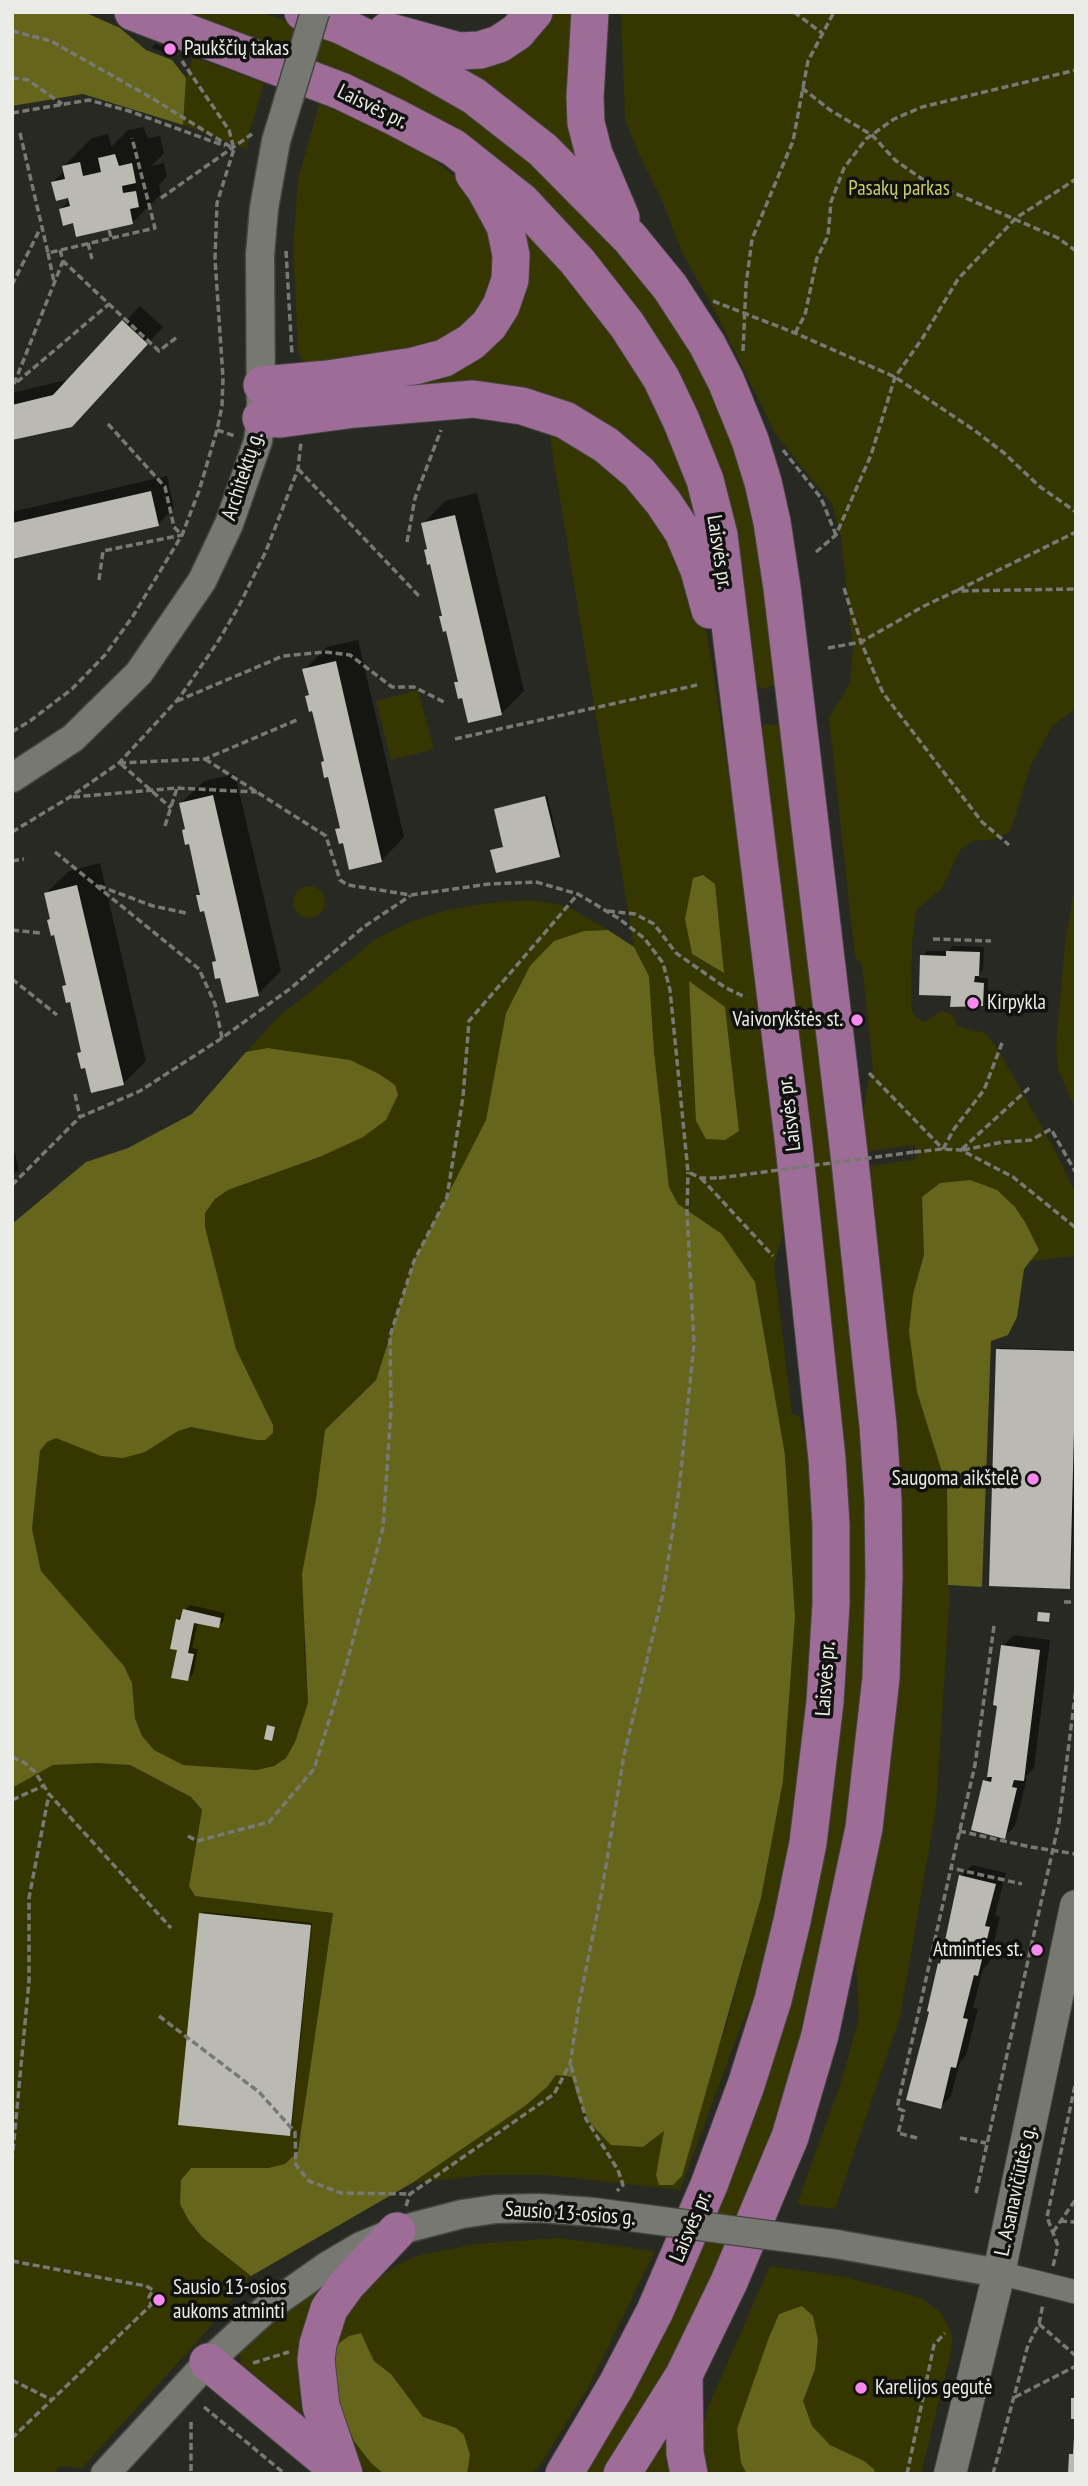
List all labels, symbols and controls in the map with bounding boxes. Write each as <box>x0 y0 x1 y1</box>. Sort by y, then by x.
place label: Paukščių takas <box>184 36 289 62</box>
marker: Paukščių takas <box>162 41 178 57</box>
street label: Laisvės pr. <box>333 79 411 135</box>
park label: Pasakų parkas <box>848 176 950 202</box>
street label: Architektų g. <box>217 429 269 523</box>
street label: Laisvės pr. <box>701 513 737 591</box>
place label: Kirpykla <box>987 990 1046 1016</box>
marker: Kirpykla <box>965 995 981 1011</box>
place label: Vaivorykštės st. <box>733 1007 843 1033</box>
marker: Vaivorykštės st. <box>849 1012 865 1028</box>
street label: Laisvės pr. <box>773 1076 807 1152</box>
place label: Saugoma aikštelė <box>892 1466 1019 1492</box>
marker: Saugoma aikštelė <box>1025 1471 1041 1487</box>
street label: Laisvės pr. <box>811 1641 841 1717</box>
place label: Atminties st. <box>933 1937 1023 1963</box>
marker: Atminties st. <box>1029 1942 1045 1958</box>
street label: L. Asanavičiūtės g. <box>990 2124 1042 2258</box>
street label: Laisvės pr. <box>665 2188 717 2266</box>
street label: Sausio 13-osios g. <box>504 2197 636 2231</box>
place label: Sausio 13-osios aukoms atminti <box>173 2275 287 2325</box>
marker: Sausio 13-osios aukoms atminti <box>151 2292 167 2308</box>
place label: Karelijos gegutė <box>875 2375 992 2401</box>
marker: Karelijos gegutė <box>853 2380 869 2396</box>

